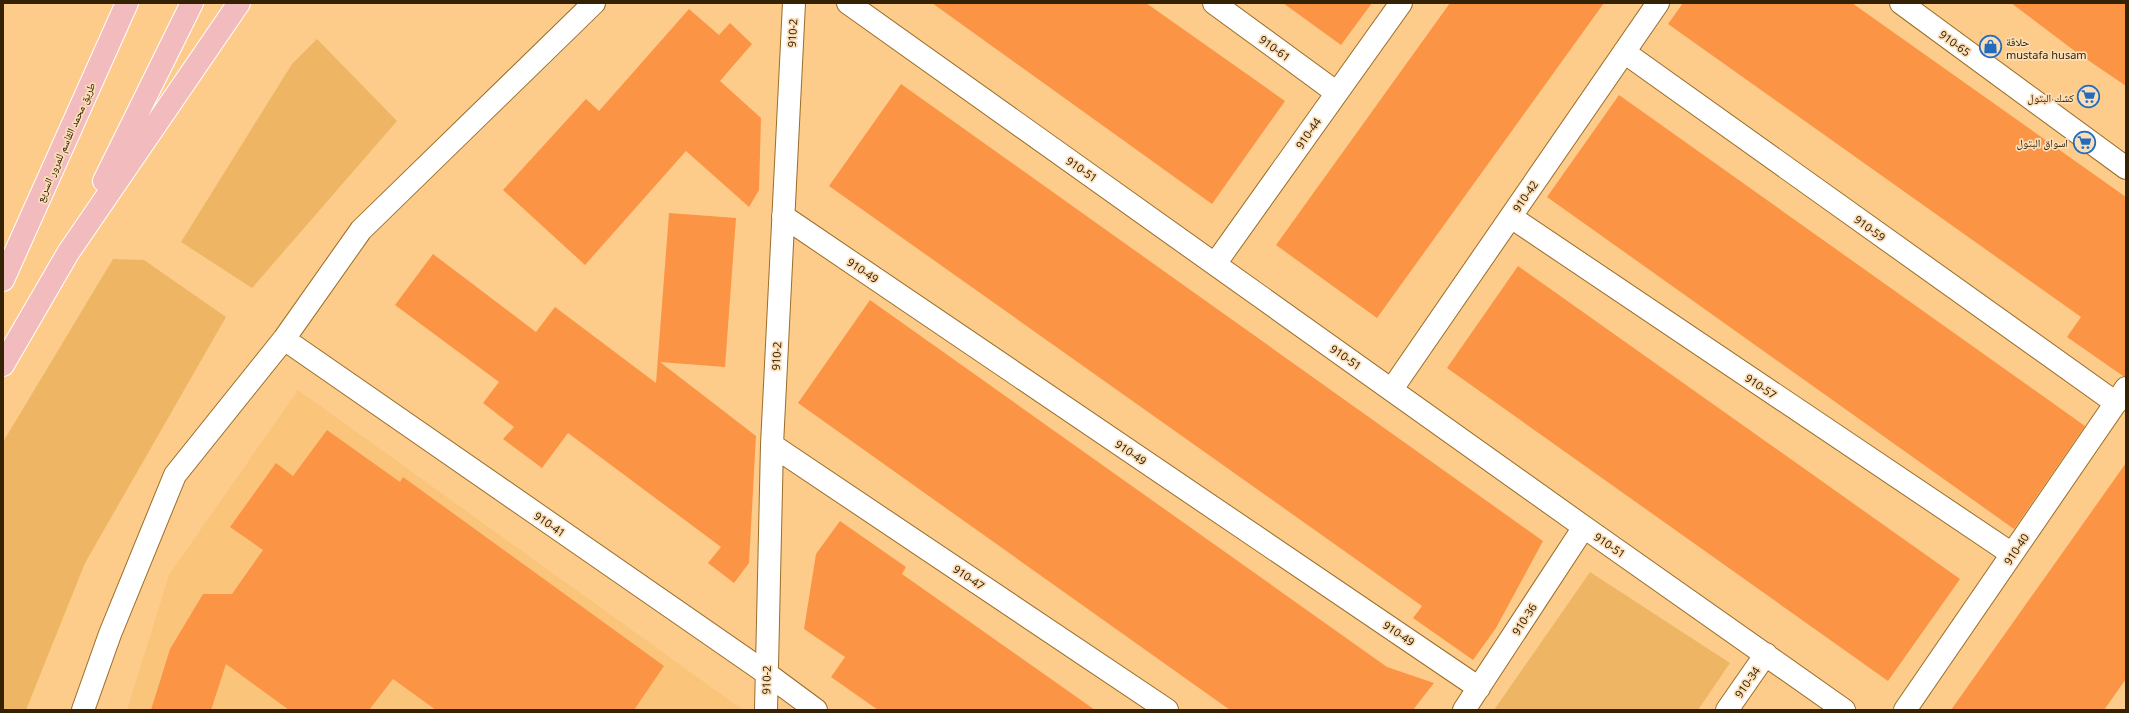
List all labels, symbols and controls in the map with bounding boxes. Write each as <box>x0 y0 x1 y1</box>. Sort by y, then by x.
street label: 910-2 <box>784 18 800 48</box>
street label: 910-65 <box>1936 27 1974 59</box>
street label: 910-61 <box>1256 32 1294 64</box>
shop icon: حلاقة mustafa husam <box>1977 34 2003 60</box>
place label: حلاقة mustafa husam <box>2006 34 2087 62</box>
street label: طريق محمد القاسم للمرور السريع <box>32 79 99 205</box>
supermarket icon: كشك البتول <box>2076 84 2102 110</box>
place label: كشك البتول <box>2027 90 2074 105</box>
street label: 910-44 <box>1292 114 1325 152</box>
supermarket icon: اسواق البتول <box>2071 129 2097 155</box>
place label: اسواق البتول <box>2017 135 2068 150</box>
street label: 910-51 <box>1063 153 1101 185</box>
street label: 910-42 <box>1509 177 1541 215</box>
street label: 910-59 <box>1851 212 1889 244</box>
street label: 910-49 <box>844 254 882 286</box>
street label: 910-2 <box>768 341 784 371</box>
street label: 910-51 <box>1327 341 1365 373</box>
street label: 910-57 <box>1742 370 1780 402</box>
street label: 910-49 <box>1112 436 1150 468</box>
street label: 910-41 <box>531 508 569 540</box>
street label: 910-51 <box>1591 529 1629 561</box>
street label: 910-40 <box>2000 530 2032 568</box>
street label: 910-47 <box>950 561 988 593</box>
street label: 910-36 <box>1508 600 1540 638</box>
street label: 910-49 <box>1380 617 1418 649</box>
street label: 910-34 <box>1731 663 1764 701</box>
street label: 910-2 <box>758 666 774 694</box>

